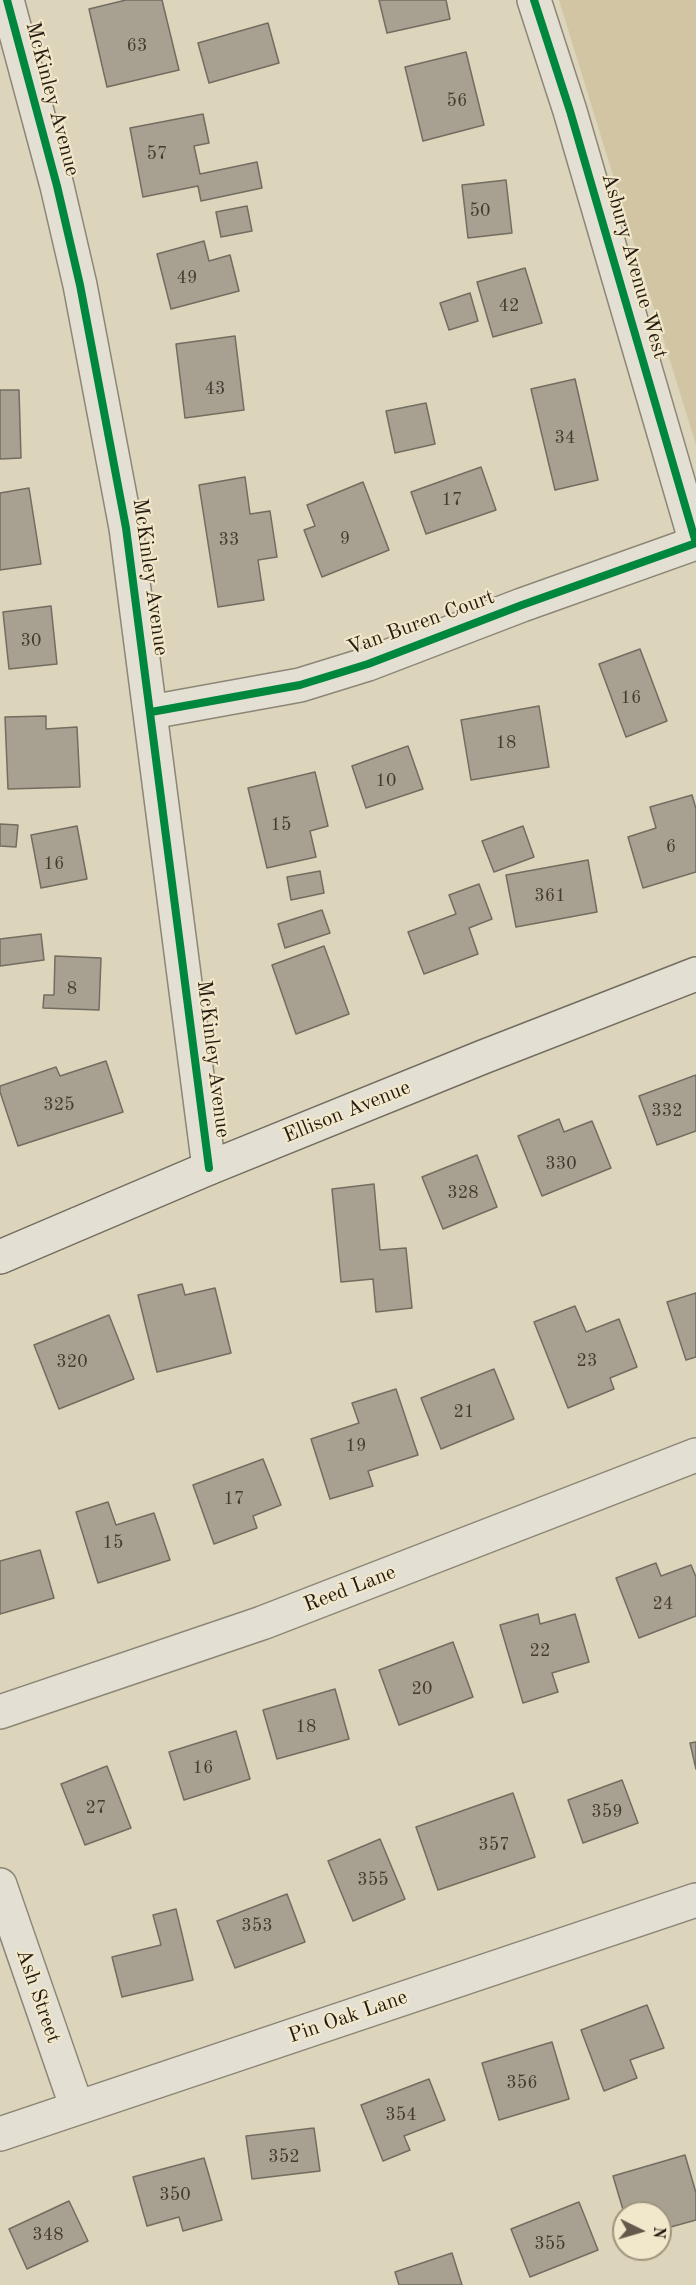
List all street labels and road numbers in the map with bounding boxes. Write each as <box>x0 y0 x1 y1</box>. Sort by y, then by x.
street label: McKinley Avenue <box>19 19 85 179</box>
street label: Asbury Avenue West <box>595 170 673 362</box>
street label: McKinley Avenue <box>126 497 174 657</box>
street label: Van Buren Court <box>344 585 498 661</box>
street label: McKinley Avenue <box>191 979 235 1139</box>
street label: Ellison Avenue <box>280 1075 414 1149</box>
street label: Reed Lane <box>300 1560 400 1618</box>
street label: Ash Street <box>10 1946 66 2046</box>
street label: Pin Oak Lane <box>285 1985 411 2049</box>

